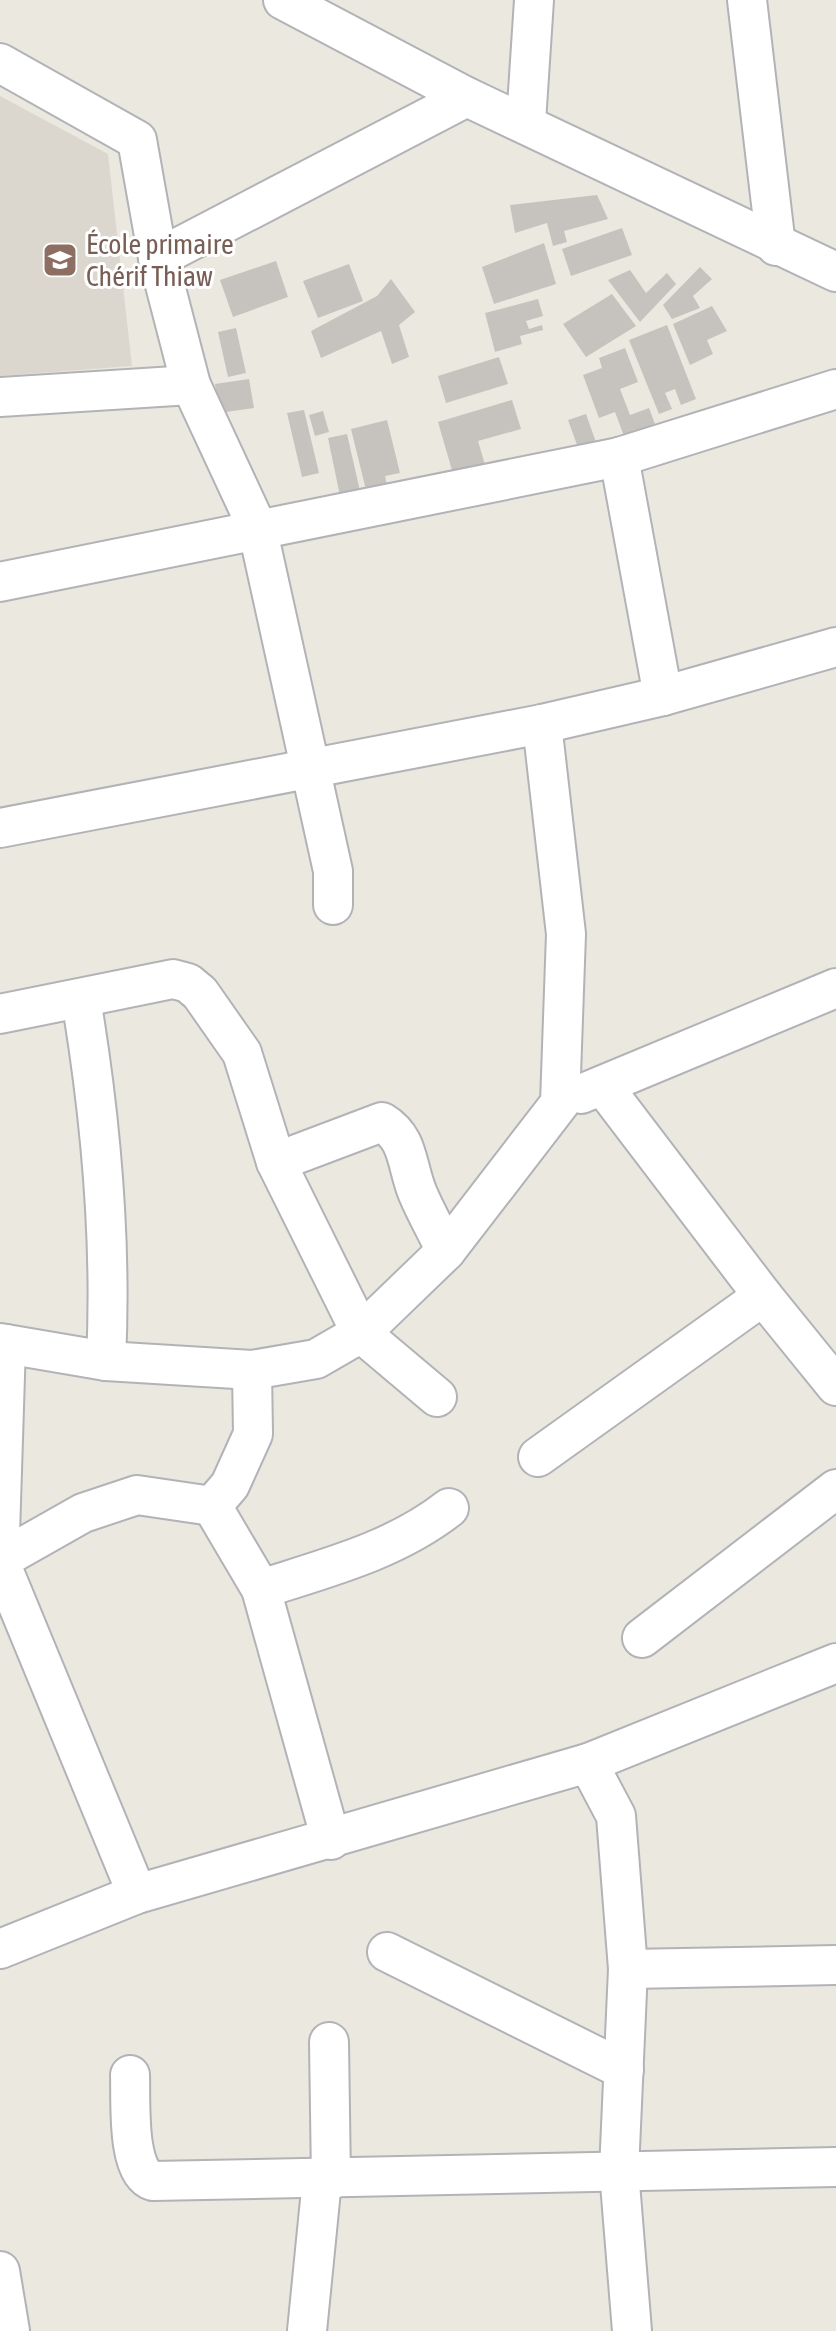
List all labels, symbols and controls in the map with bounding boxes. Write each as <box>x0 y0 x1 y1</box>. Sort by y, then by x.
place label: École primaire Chérif Thiaw <box>86 228 234 292</box>
school or university icon: École primaire Chérif Thiaw <box>41 241 79 279</box>

